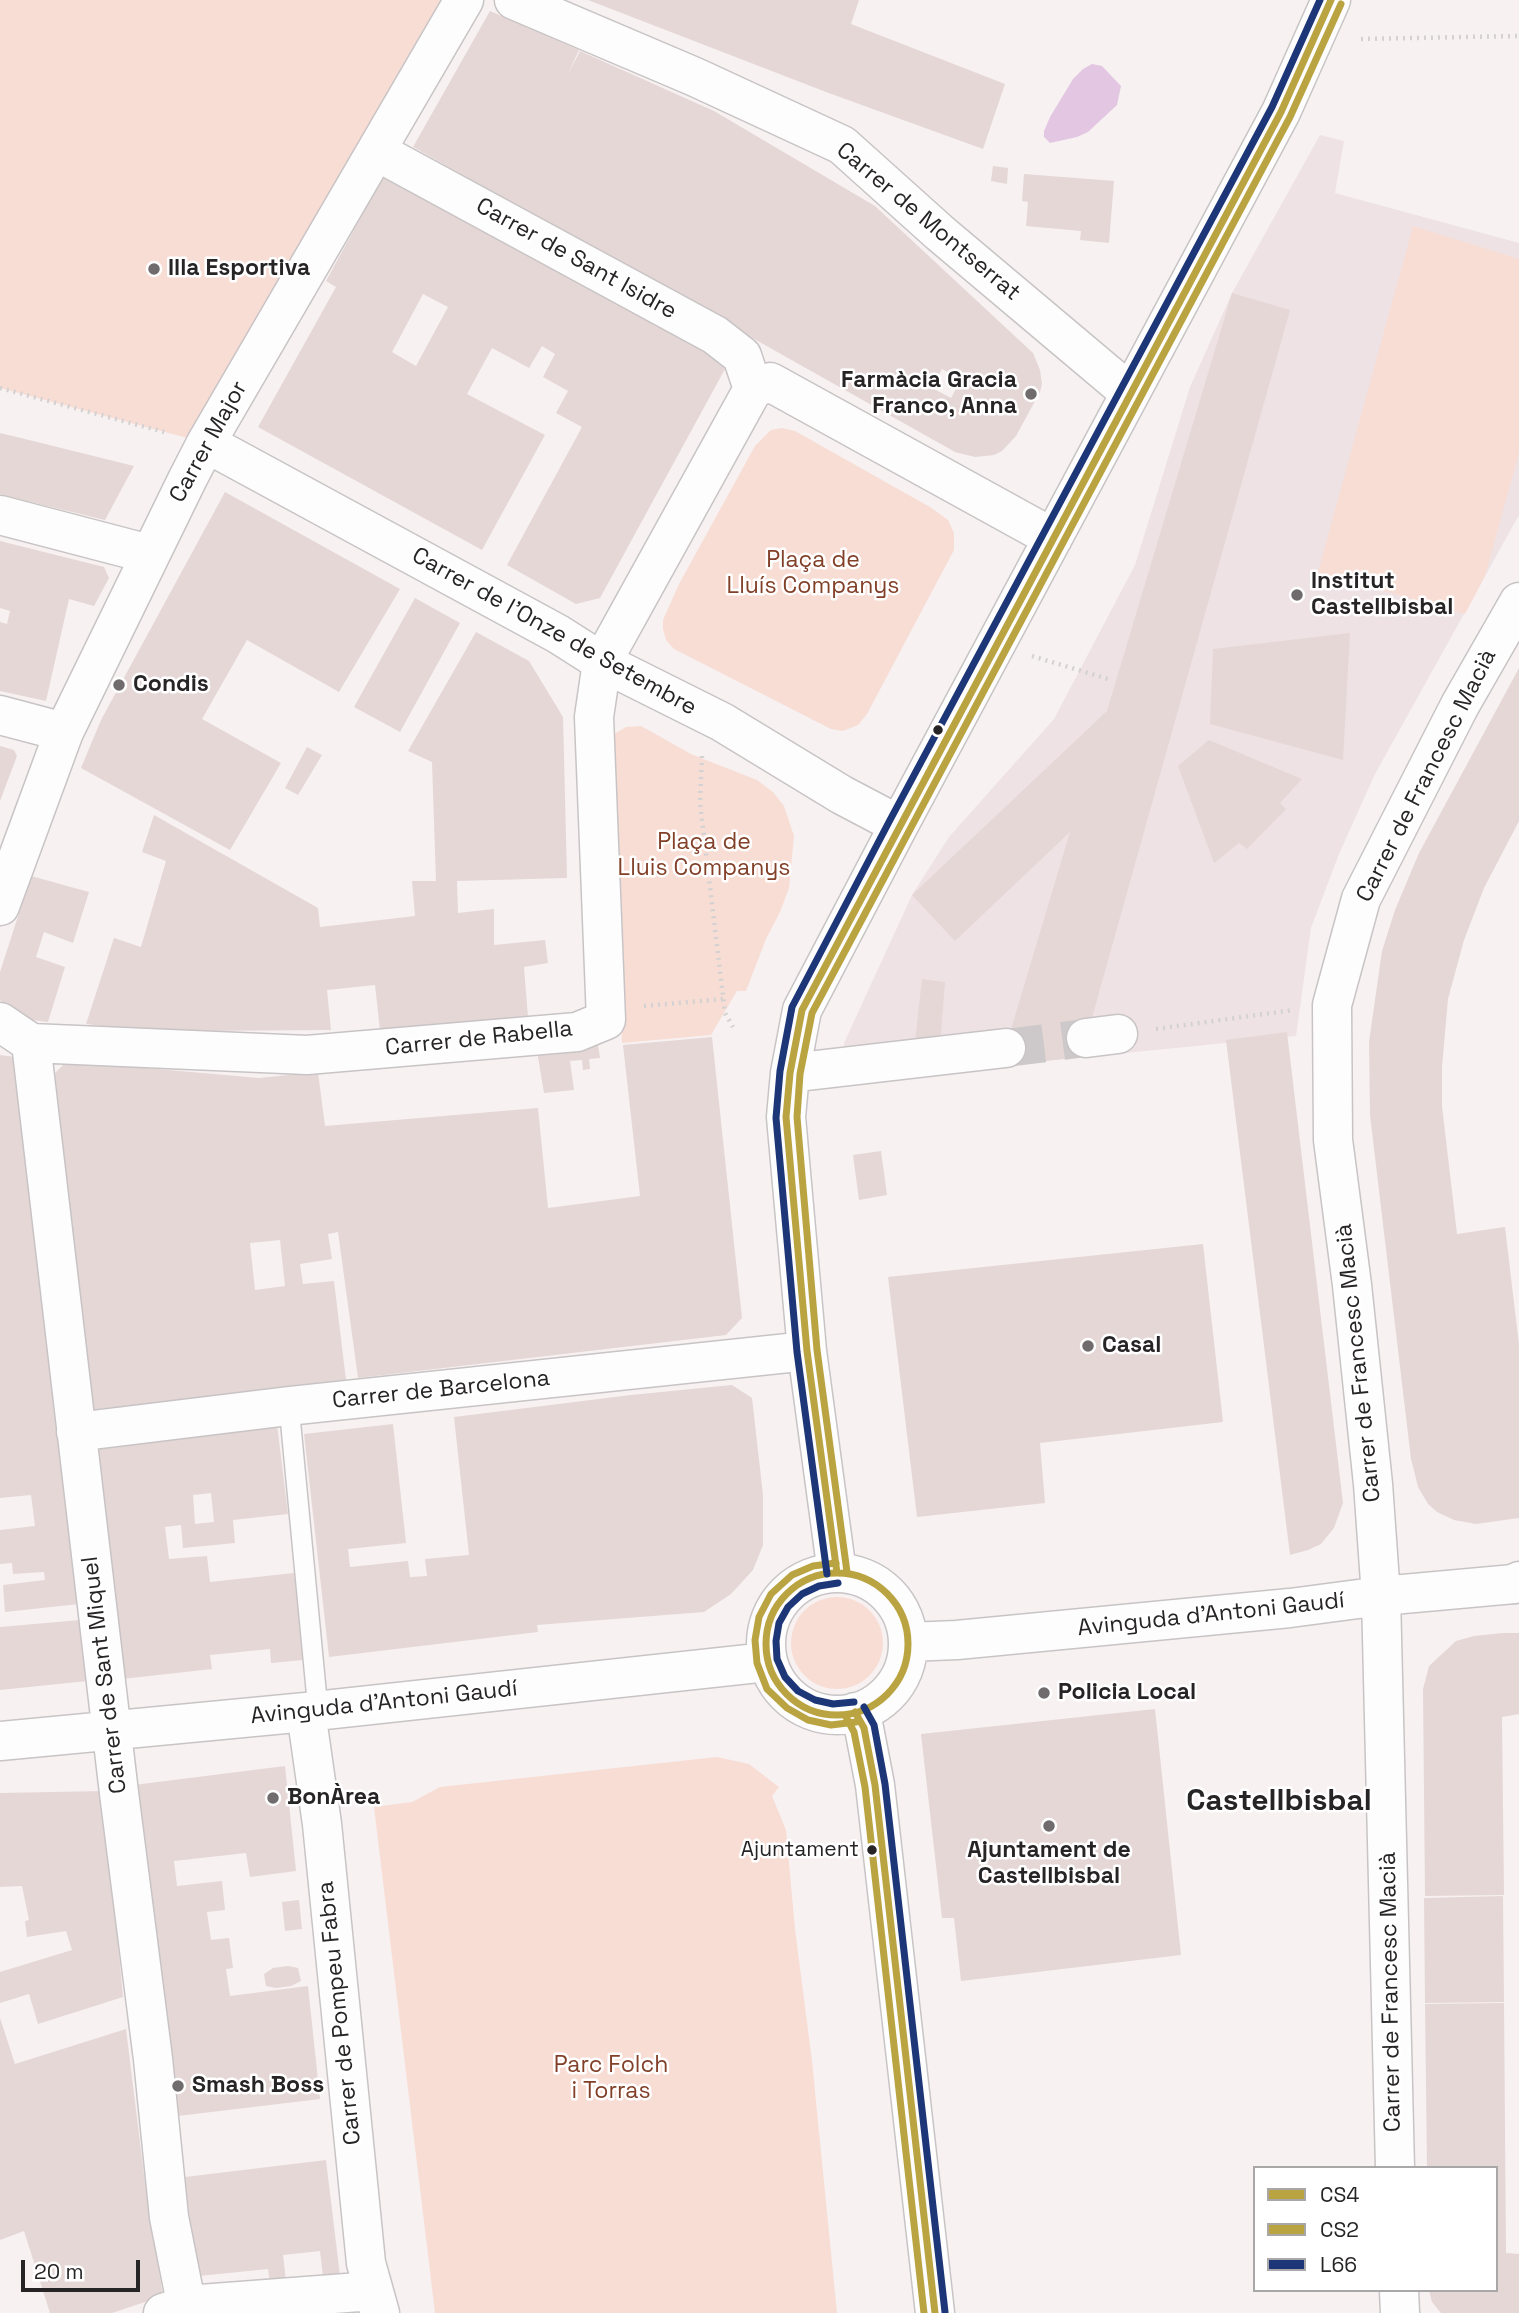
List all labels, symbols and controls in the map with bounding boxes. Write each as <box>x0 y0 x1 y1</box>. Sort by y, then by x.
street label: Carrer de Montserrat <box>830 137 1026 307</box>
street label: Carrer de Sant Isidre <box>471 192 681 326</box>
place label: Illa Esportiva <box>168 255 310 283</box>
marker: Illa Esportiva <box>146 261 162 277</box>
place label: Farmàcia Gracia Franco, Anna <box>841 367 1017 421</box>
street label: Carrer Major <box>164 376 254 508</box>
marker: Farmàcia Gracia Franco, Anna <box>1023 386 1039 402</box>
street label: Carrer de l'Onze de Setembre <box>407 542 701 722</box>
park label: Plaça de Lluís Companys <box>727 547 899 601</box>
place label: Institut Castellbisbal <box>1311 568 1453 622</box>
marker: Institut Castellbisbal <box>1289 587 1305 603</box>
street label: Carrer de Francesc Macià <box>1351 645 1503 907</box>
place label: Condis <box>133 671 209 699</box>
marker: Condis <box>111 677 127 693</box>
unlabelled marker <box>931 723 945 737</box>
park label: Plaça de Lluis Companys <box>618 829 790 883</box>
street label: Carrer de Rabella <box>384 1015 574 1063</box>
street label: Carrer de Francesc Macià <box>1331 1222 1387 1504</box>
place label: Casal <box>1102 1332 1161 1360</box>
marker: Casal <box>1080 1338 1096 1354</box>
street label: Carrer de Barcelona <box>331 1365 551 1415</box>
street label: Carrer de Sant Miquel <box>77 1555 133 1795</box>
street label: Avinguda d'Antoni Gaudí <box>1076 1587 1346 1643</box>
street label: Avinguda d'Antoni Gaudí <box>249 1675 519 1731</box>
place label: Policia Local <box>1058 1679 1196 1707</box>
marker: Policia Local <box>1036 1685 1052 1701</box>
place label: BonÀrea <box>287 1784 380 1812</box>
district label: Castellbisbal <box>1186 1784 1372 1820</box>
marker: BonÀrea <box>265 1790 281 1806</box>
marker: Ajuntament de Castellbisbal <box>1041 1818 1057 1834</box>
place label: Ajuntament <box>741 1837 859 1863</box>
place label: Ajuntament de Castellbisbal <box>967 1837 1131 1891</box>
marker: Ajuntament <box>865 1843 879 1857</box>
street label: Carrer de Francesc Macià <box>1375 1852 1407 2132</box>
street label: Carrer de Pompeu Fabra <box>312 1880 368 2146</box>
park label: Parc Folch i Torras <box>554 2052 668 2106</box>
place label: Smash Boss <box>192 2072 324 2100</box>
marker: Smash Boss <box>170 2078 186 2094</box>
legend <box>1253 2166 1498 2292</box>
text: CS4 <box>1320 2181 1359 2208</box>
text: CS2 <box>1320 2216 1359 2243</box>
scale bar <box>24 2246 144 2290</box>
text: L66 <box>1320 2251 1357 2278</box>
text: 20 m <box>34 2258 84 2285</box>

